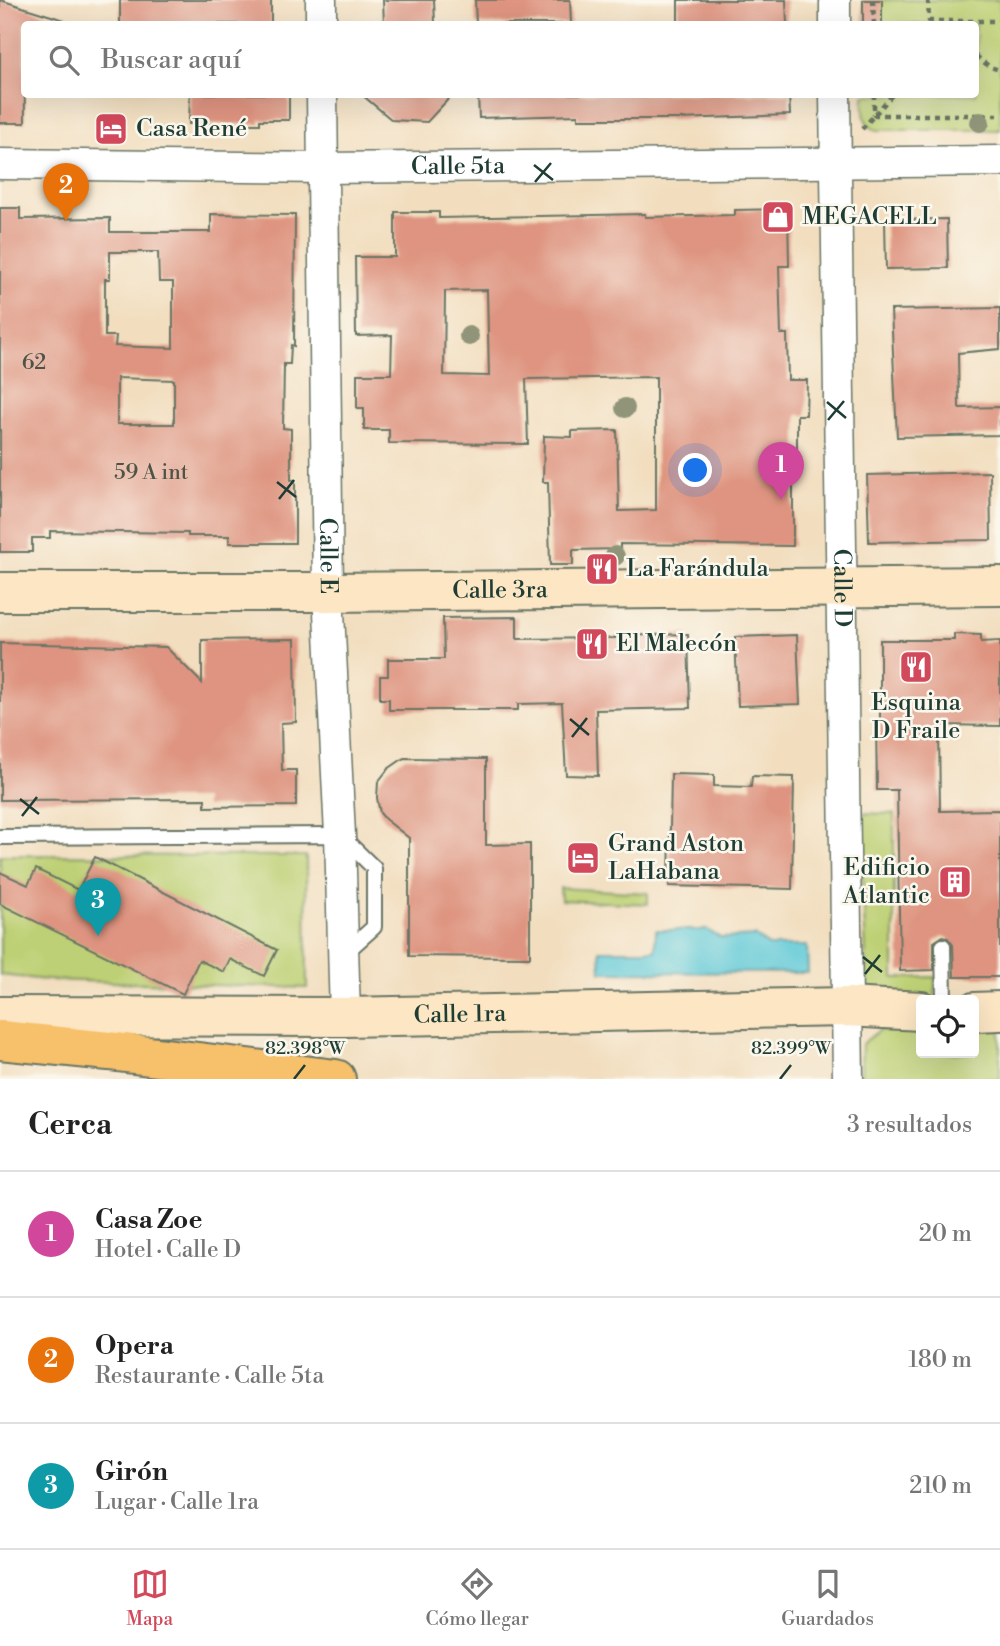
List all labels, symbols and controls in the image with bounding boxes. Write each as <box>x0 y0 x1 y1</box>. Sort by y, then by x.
search box <box>21 21 979 98</box>
icon: search <box>45 41 83 79</box>
text: Buscar aquí <box>101 44 241 76</box>
hotel icon: Casa René <box>92 110 130 148</box>
place label: Casa René <box>136 114 247 144</box>
street label: Calle 5ta <box>411 151 506 182</box>
pin: 2 <box>43 163 89 221</box>
shop icon: MEGACELL <box>759 198 797 236</box>
place label: MEGACELL <box>802 202 937 232</box>
house number: 62 <box>22 350 46 376</box>
pin: 1 <box>758 442 804 500</box>
your location <box>678 453 712 487</box>
house number: 59 A int <box>114 460 189 486</box>
street label: Calle E <box>312 518 343 594</box>
street label: Calle D <box>826 548 857 627</box>
restaurant icon: La Farándula <box>583 550 621 588</box>
place label: La Farándula <box>626 554 770 584</box>
street label: Calle 3ra <box>452 575 549 606</box>
restaurant icon: El Malecón <box>573 625 611 663</box>
place label: El Malecón <box>616 629 737 659</box>
restaurant icon: Esquina D Fraile <box>897 648 935 686</box>
place label: Esquina D Fraile <box>871 688 962 746</box>
place label: Grand Aston LaHabana <box>608 829 744 887</box>
hotel icon: Grand Aston LaHabana <box>564 839 602 877</box>
place label: Edificio Atlantic <box>842 853 930 911</box>
building icon: Edificio Atlantic <box>936 863 974 901</box>
pin: 3 <box>75 878 121 936</box>
map controls <box>916 995 979 1058</box>
button: locate <box>916 995 979 1058</box>
street label: Calle 1ra <box>413 999 507 1031</box>
text: 82.398°W <box>265 1037 346 1060</box>
text: 82.399°W <box>751 1037 832 1060</box>
text: Cerca <box>28 1106 112 1144</box>
text: 3 resultados <box>847 1111 972 1139</box>
text: Casa Zoe <box>95 1204 202 1236</box>
text: 1 <box>45 1220 57 1248</box>
text: 20 m <box>919 1220 972 1248</box>
text: Hotel · Calle D <box>95 1236 241 1264</box>
text: Opera <box>95 1330 174 1362</box>
text: 2 <box>44 1346 58 1374</box>
text: 180 m <box>908 1346 972 1374</box>
text: Restaurante · Calle 5ta <box>95 1362 324 1390</box>
text: Girón <box>95 1456 168 1488</box>
text: 3 <box>44 1472 58 1500</box>
text: 210 m <box>909 1472 972 1500</box>
text: Lugar · Calle 1ra <box>95 1488 259 1516</box>
tab: Mapa <box>126 1565 173 1631</box>
tab: Cómo llegar <box>425 1565 529 1631</box>
tab: Guardados <box>781 1565 874 1631</box>

